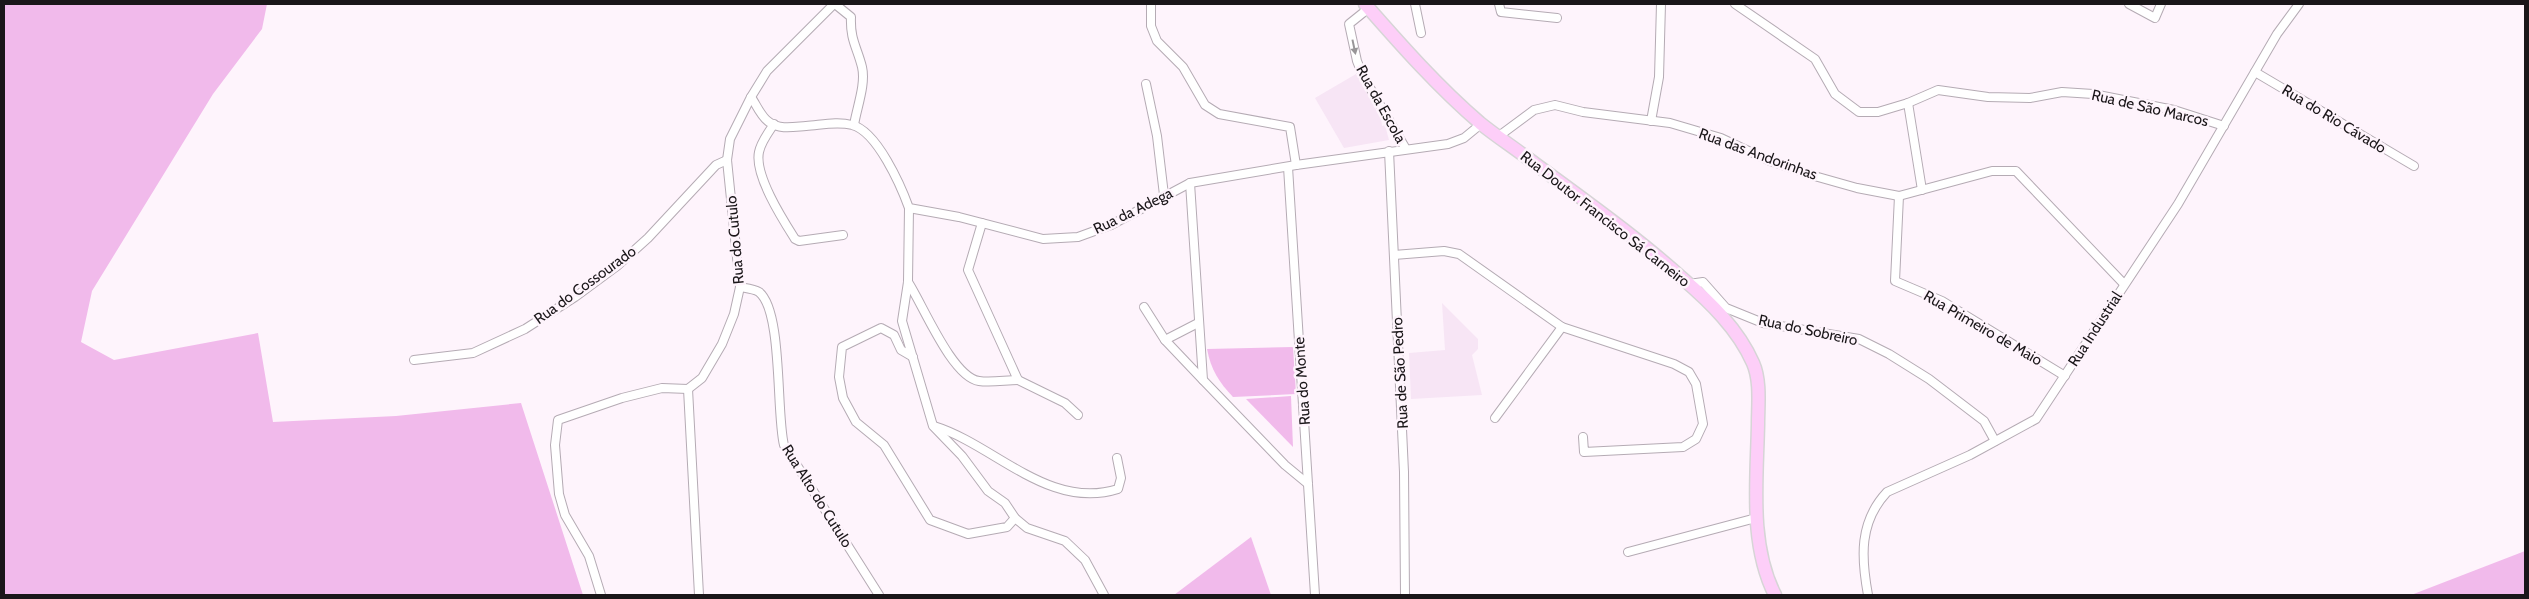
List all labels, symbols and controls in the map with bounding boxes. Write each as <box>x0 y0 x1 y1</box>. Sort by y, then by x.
one-way arrow <box>1350 39 1358 55</box>
street label: Rua da Escola <box>1352 62 1410 147</box>
street label: Rua do Rio Cávado <box>2279 81 2389 157</box>
street label: Rua de São Marcos <box>2090 86 2210 130</box>
street label: Rua das Andorinhas <box>1696 124 1820 184</box>
street label: Rua Doutor Francisco Sá Carneiro <box>1517 147 1693 291</box>
street label: Rua da Adega <box>1090 184 1176 238</box>
street label: Rua do Cutulo <box>722 195 748 285</box>
street label: Rua do Cossourado <box>531 242 639 328</box>
street label: Rua Primeiro de Maio <box>1920 287 2046 369</box>
street label: Rua Industrial <box>2064 288 2126 370</box>
street label: Rua do Sobreiro <box>1757 311 1859 349</box>
street label: Rua de São Pedro <box>1388 317 1412 429</box>
street label: Rua do Monte <box>1290 336 1314 426</box>
street label: Rua Alto do Cutulo <box>778 441 856 551</box>

